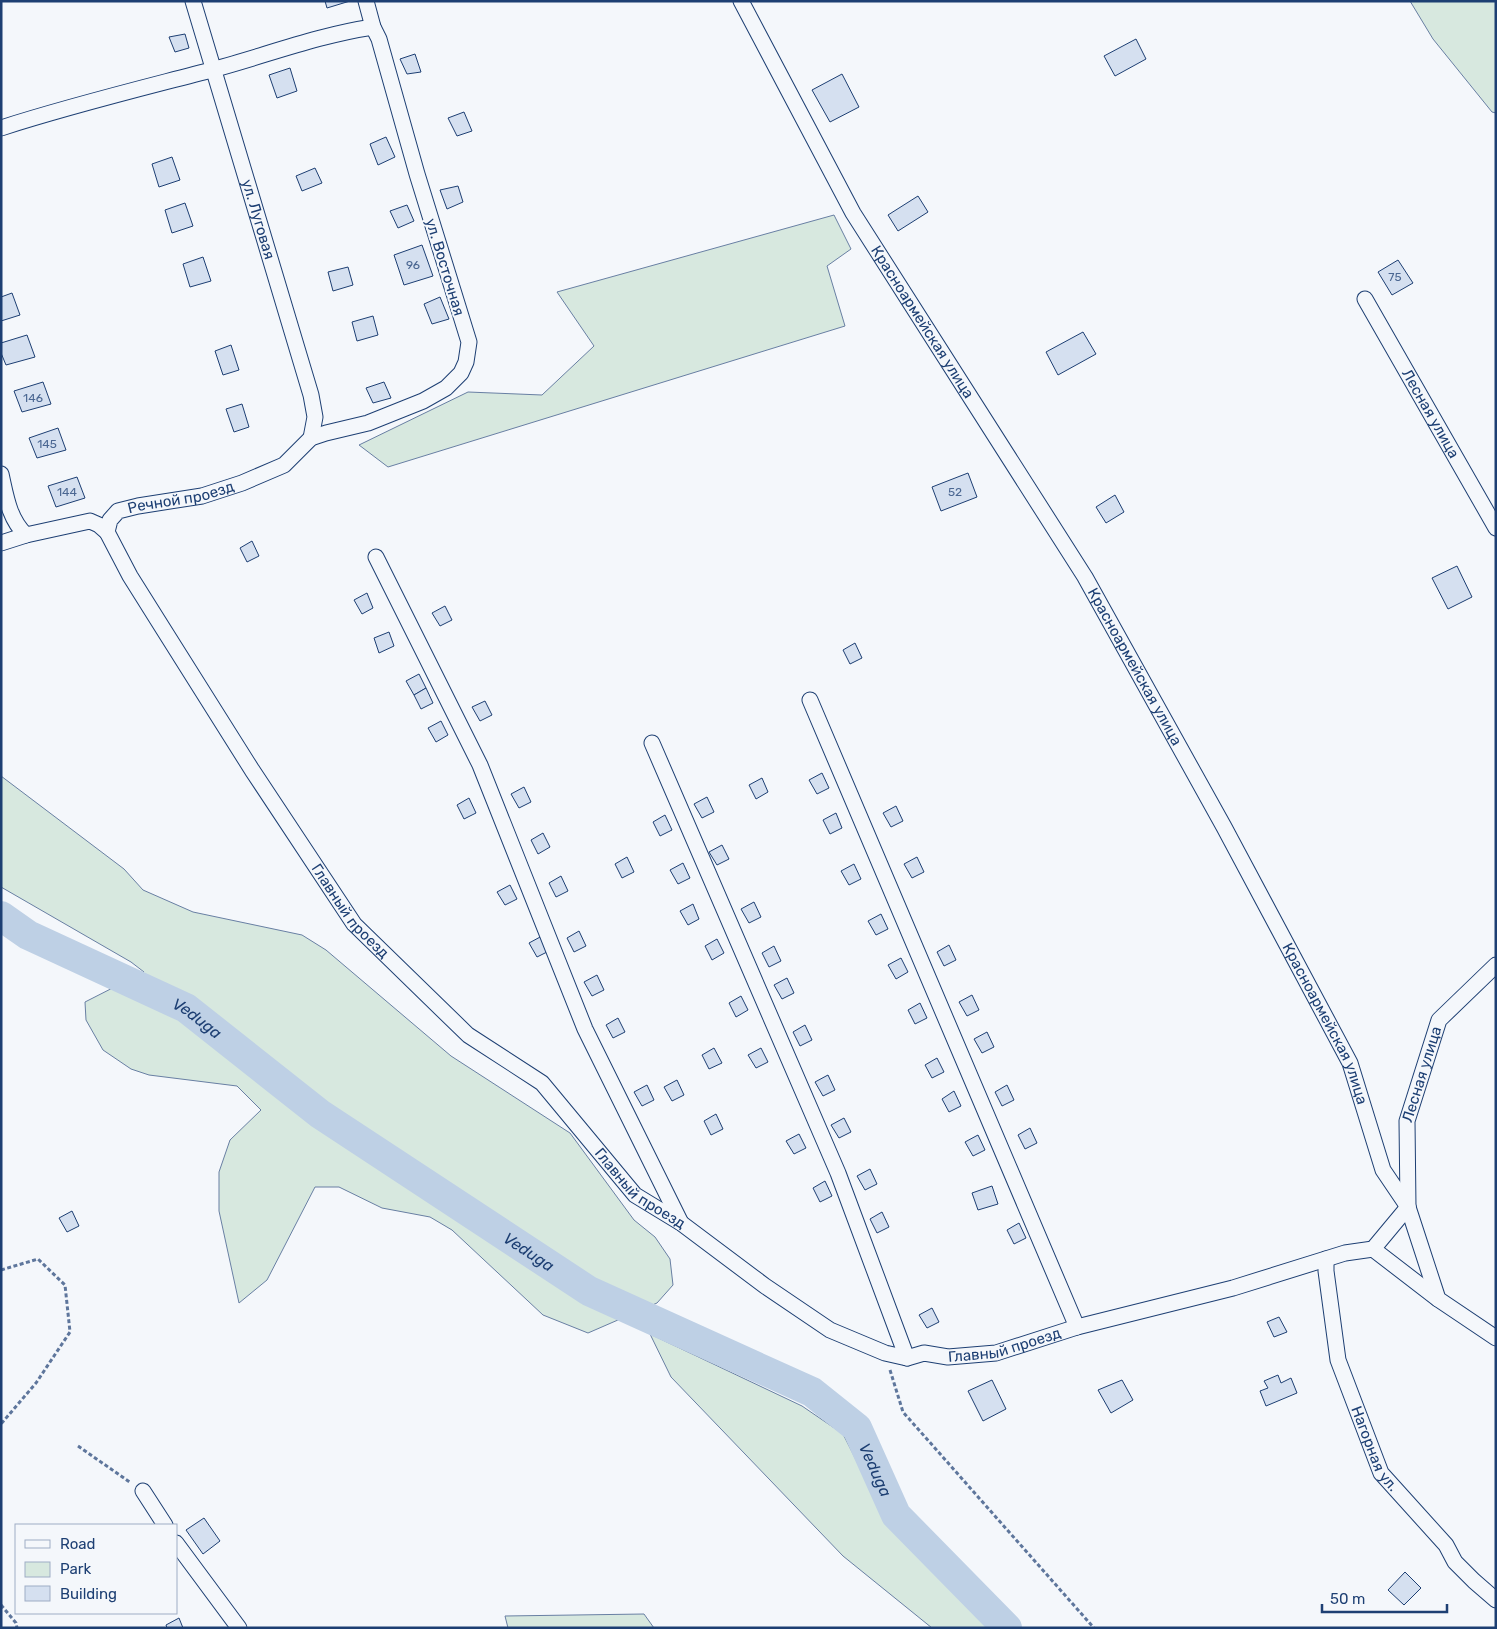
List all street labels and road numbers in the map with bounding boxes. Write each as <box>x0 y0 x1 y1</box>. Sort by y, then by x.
street label: ул. Луговая <box>238 177 279 262</box>
street label: ул. Восточная <box>422 216 468 318</box>
street label: Красноармейская улица <box>867 242 978 402</box>
street label: Лесная улица <box>1398 366 1463 461</box>
street label: Речной проезд <box>126 477 236 517</box>
street label: Красноармейская улица <box>1084 585 1186 749</box>
street label: Главный проезд <box>308 860 393 962</box>
street label: Красноармейская улица <box>1279 940 1371 1107</box>
street label: Лесная улица <box>1398 1024 1445 1125</box>
street label: Главный проезд <box>591 1144 689 1233</box>
street label: Главный проезд <box>947 1324 1063 1366</box>
street label: Нагорная ул. <box>1347 1404 1402 1495</box>

